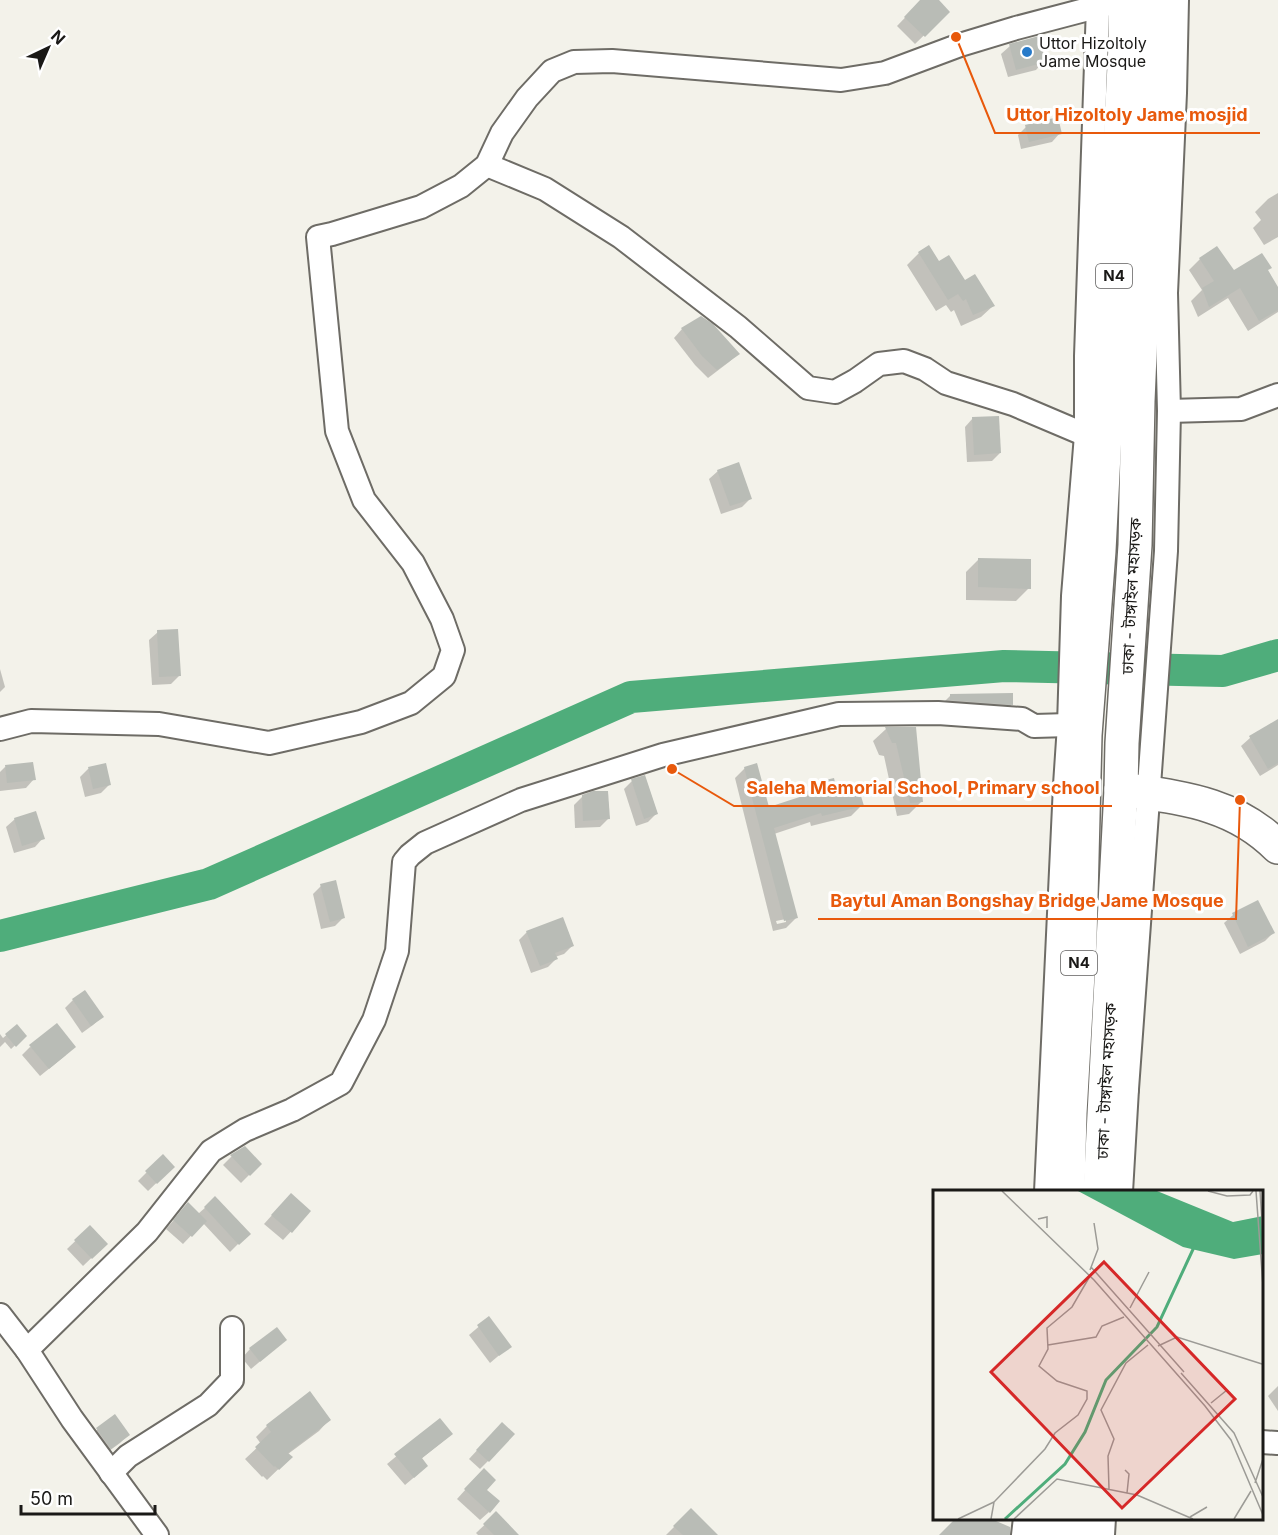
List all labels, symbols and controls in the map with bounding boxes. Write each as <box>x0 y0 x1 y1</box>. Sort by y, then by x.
north arrow <box>18 18 78 78</box>
text: N <box>47 26 70 49</box>
place label: Uttor Hizoltoly Jame Mosque <box>1039 33 1147 71</box>
marker: Uttor Hizoltoly Jame Mosque <box>1020 45 1034 59</box>
callout: Uttor Hizoltoly Jame mosjid <box>995 97 1260 133</box>
text: Uttor Hizoltoly Jame mosjid <box>1006 104 1248 125</box>
road number: N4 <box>1096 264 1132 288</box>
street label: ঢাকা - টাঙ্গাইল মহাসড়ক <box>1117 516 1145 676</box>
callout: Saleha Memorial School, Primary school <box>734 770 1112 806</box>
text: Saleha Memorial School, Primary school <box>746 777 1100 798</box>
callout: Baytul Aman Bongshay Bridge Jame Mosque <box>818 883 1236 919</box>
text: Baytul Aman Bongshay Bridge Jame Mosque <box>830 890 1224 911</box>
road number: N4 <box>1061 951 1097 975</box>
street label: ঢাকা - টাঙ্গাইল মহাসড়ক <box>1092 1001 1120 1161</box>
inset map <box>933 1190 1263 1520</box>
scale bar <box>21 1478 154 1516</box>
text: 50 m <box>30 1488 73 1509</box>

